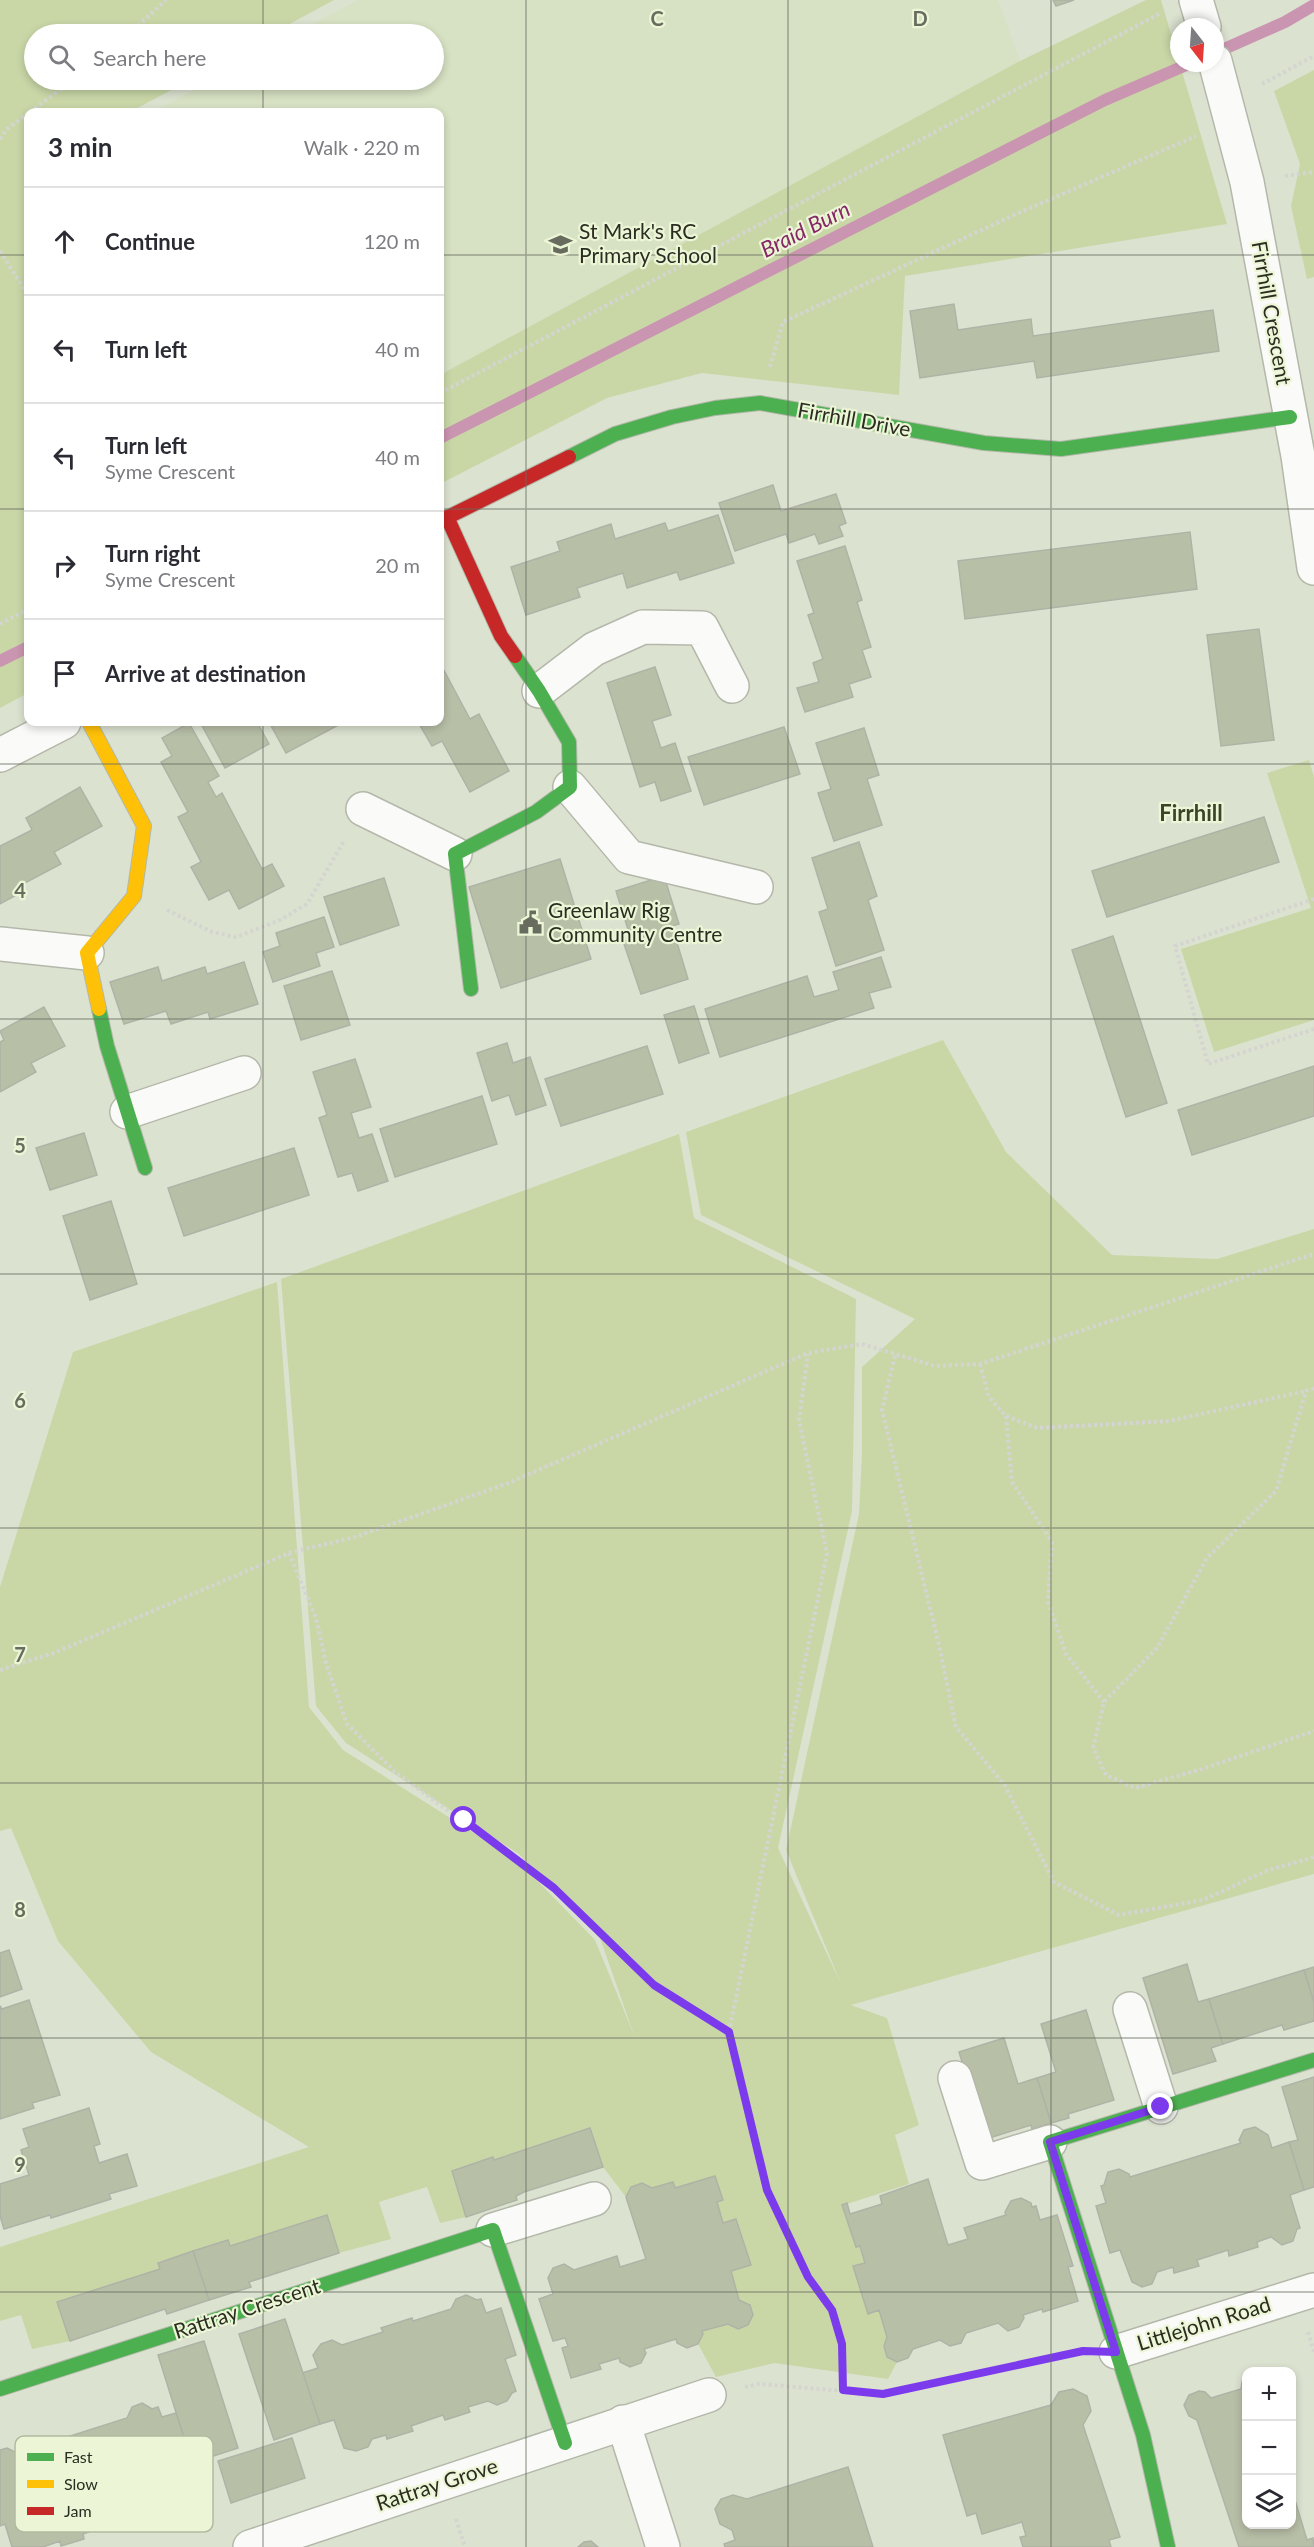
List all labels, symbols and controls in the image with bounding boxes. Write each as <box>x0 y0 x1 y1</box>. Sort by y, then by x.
text: C <box>650 6 664 30</box>
text: D <box>912 6 928 30</box>
north arrow <box>1170 18 1224 72</box>
search box <box>24 24 444 90</box>
icon: search <box>45 41 78 74</box>
text: Search here <box>93 44 206 71</box>
text: 3 min <box>48 131 112 163</box>
text: Walk · 220 m <box>304 135 420 159</box>
water label: Braid Burn <box>755 195 854 263</box>
place label: St Mark's RC Primary School <box>579 218 717 267</box>
icon: ahead <box>48 225 81 258</box>
text: Continue <box>105 228 195 255</box>
text: 120 m <box>364 229 420 253</box>
school or university icon: St Mark's RC Primary School <box>548 231 574 257</box>
street label: Firrhill Crescent <box>1248 239 1298 387</box>
icon: left <box>48 333 81 366</box>
text: Turn left <box>105 336 187 363</box>
text: 40 m <box>375 337 420 361</box>
street label: Firrhill Drive <box>796 396 913 441</box>
text: Turn left <box>105 432 187 459</box>
icon: left <box>48 441 81 474</box>
text: 40 m <box>375 445 420 469</box>
text: Syme Crescent <box>105 459 235 483</box>
text: Turn right <box>105 540 200 567</box>
icon: right <box>48 549 81 582</box>
text: 20 m <box>375 553 420 577</box>
text: Syme Crescent <box>105 567 235 591</box>
icon: arrive <box>48 657 81 690</box>
text: Arrive at destination <box>105 660 306 687</box>
district label: Firrhill <box>1159 799 1223 826</box>
text: 4 <box>14 878 26 902</box>
place label: Greenlaw Rig Community Centre <box>548 897 722 946</box>
public building icon: Greenlaw Rig Community Centre <box>517 910 543 936</box>
text: 5 <box>14 1133 26 1157</box>
text: 6 <box>14 1388 26 1412</box>
text: 7 <box>14 1642 26 1666</box>
route start <box>450 1806 476 1832</box>
text: 8 <box>14 1897 26 1921</box>
route end <box>1147 2093 1173 2119</box>
text: 9 <box>14 2152 26 2176</box>
street label: Rattray Crescent <box>170 2272 323 2343</box>
street label: Littlejohn Road <box>1134 2290 1273 2355</box>
map controls <box>1242 2367 1296 2529</box>
button: + <box>1242 2367 1296 2421</box>
button: − <box>1242 2421 1296 2475</box>
legend <box>15 2436 213 2532</box>
text: Fast <box>64 2447 93 2466</box>
street label: Rattray Grove <box>372 2452 501 2515</box>
text: Slow <box>64 2474 98 2493</box>
button: layers <box>1242 2475 1296 2529</box>
text: Jam <box>64 2501 92 2520</box>

